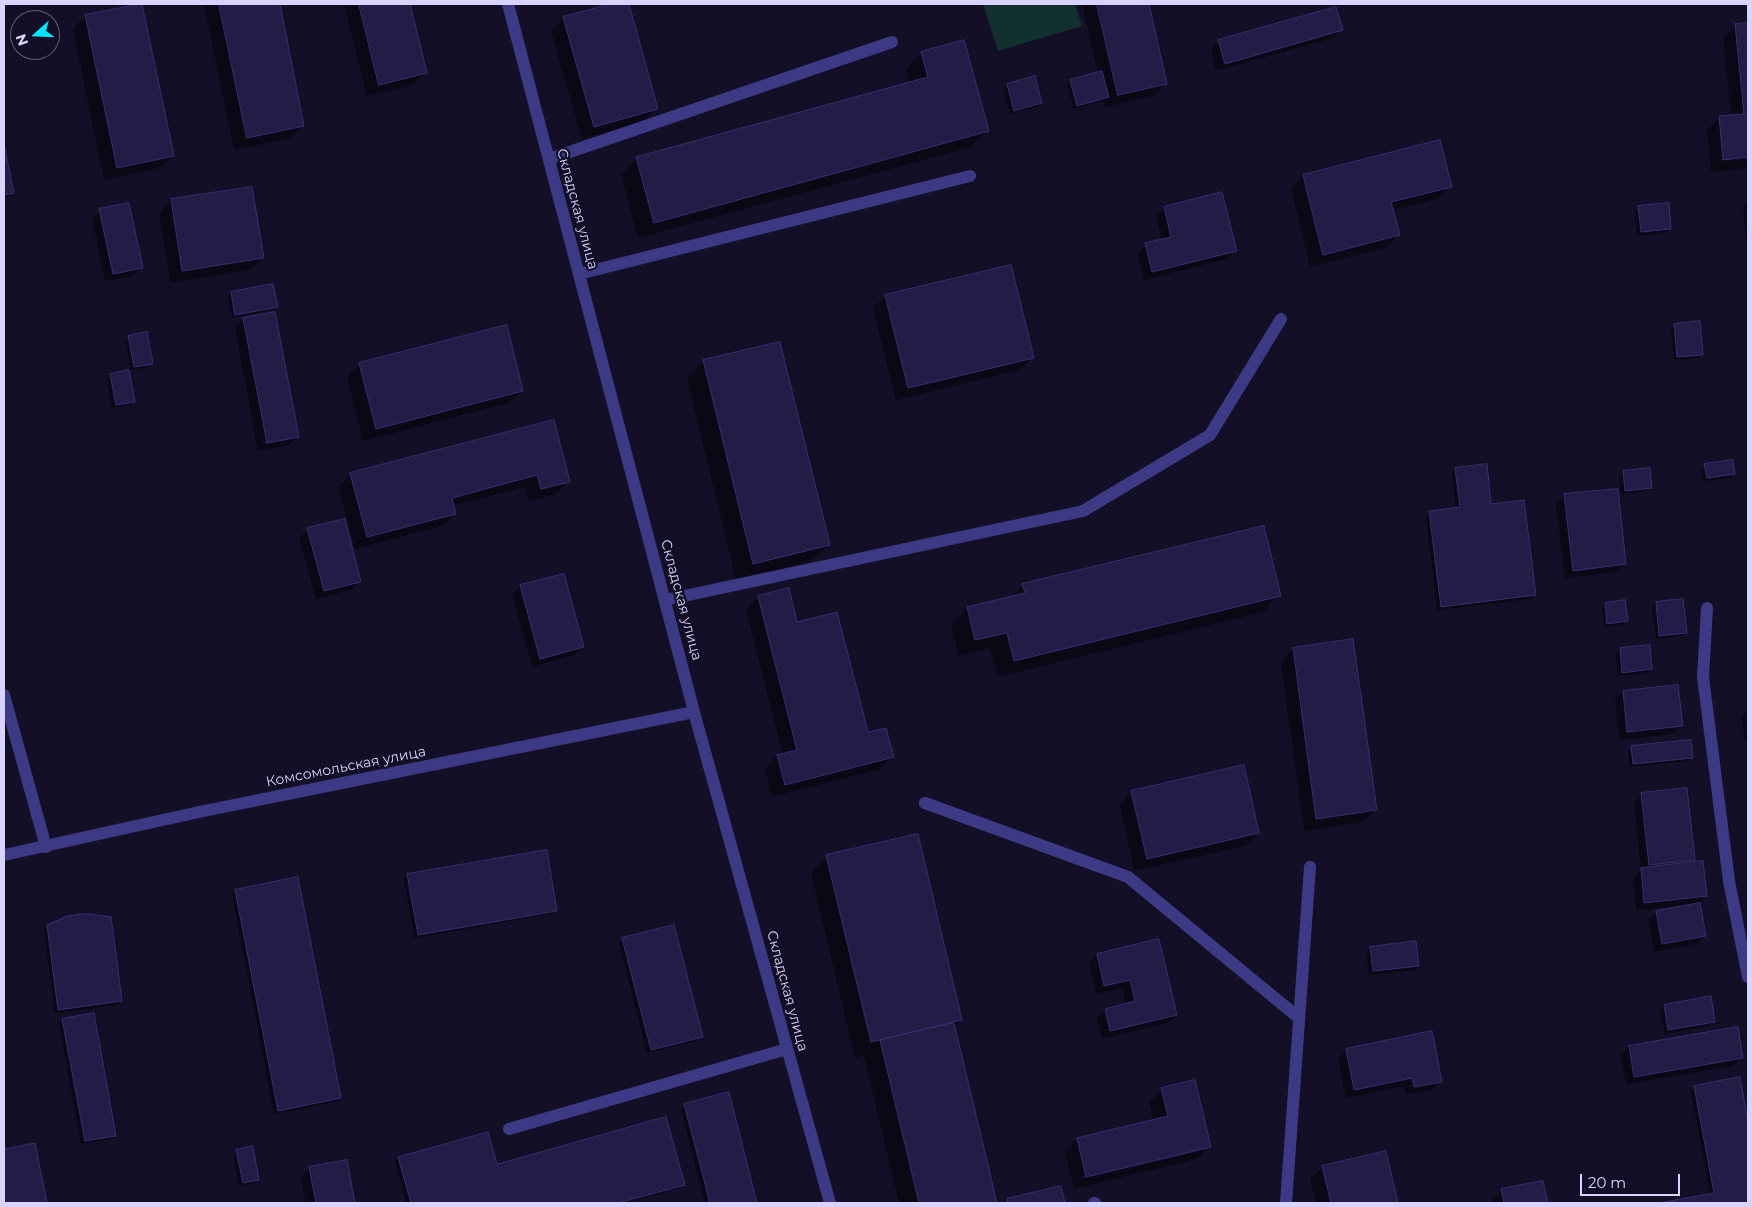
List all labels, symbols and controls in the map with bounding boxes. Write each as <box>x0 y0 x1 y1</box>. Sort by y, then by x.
north arrow <box>10 10 60 60</box>
text: N <box>11 31 32 48</box>
street label: Складская улица <box>553 147 601 271</box>
street label: Складская улица <box>657 538 705 662</box>
street label: Комсомольская улица <box>265 743 427 791</box>
street label: Складская улица <box>763 929 811 1053</box>
scale bar <box>1582 1164 1682 1196</box>
text: 20 m <box>1588 1173 1626 1192</box>

